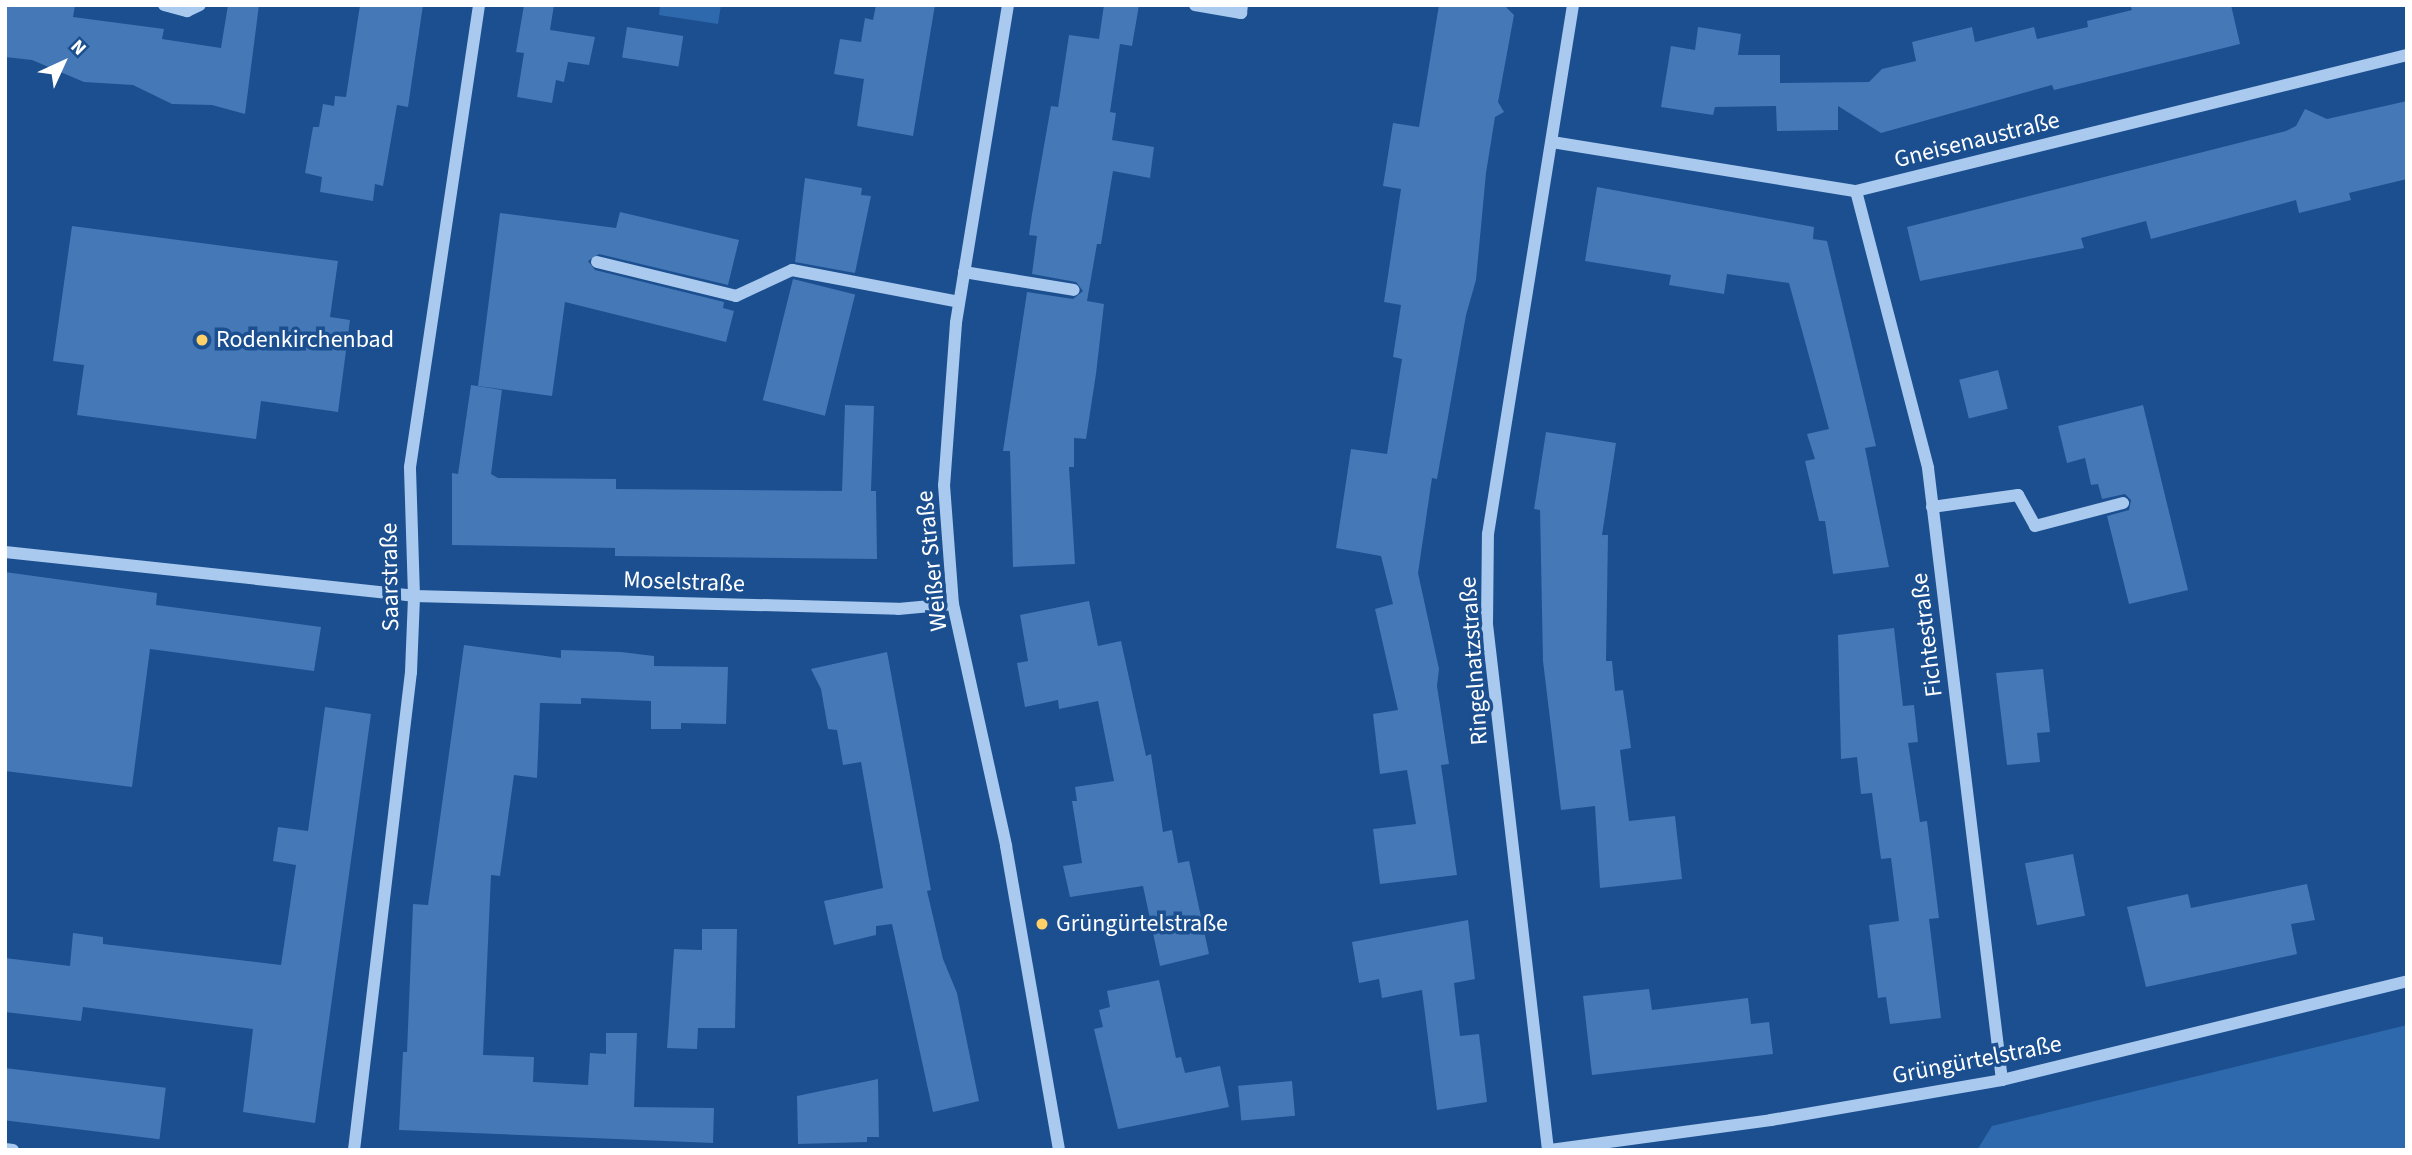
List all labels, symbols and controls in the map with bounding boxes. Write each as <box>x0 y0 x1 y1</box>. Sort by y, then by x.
north arrow <box>28 28 98 98</box>
text: N <box>64 34 92 62</box>
street label: Gneisenaustraße <box>1891 106 2063 174</box>
place label: Rodenkirchenbad <box>216 326 394 354</box>
marker: Rodenkirchenbad <box>194 332 210 348</box>
street label: Weißer Straße <box>910 489 954 633</box>
street label: Saarstraße <box>375 522 405 632</box>
street label: Moselstraße <box>623 565 745 599</box>
street label: Fichtestraße <box>1905 571 1949 699</box>
street label: Ringelnatzstraße <box>1454 576 1494 746</box>
place label: Grüngürtelstraße <box>1056 910 1228 938</box>
marker: Grüngürtelstraße <box>1034 916 1050 932</box>
street label: Grüngürtelstraße <box>1890 1029 2064 1091</box>

